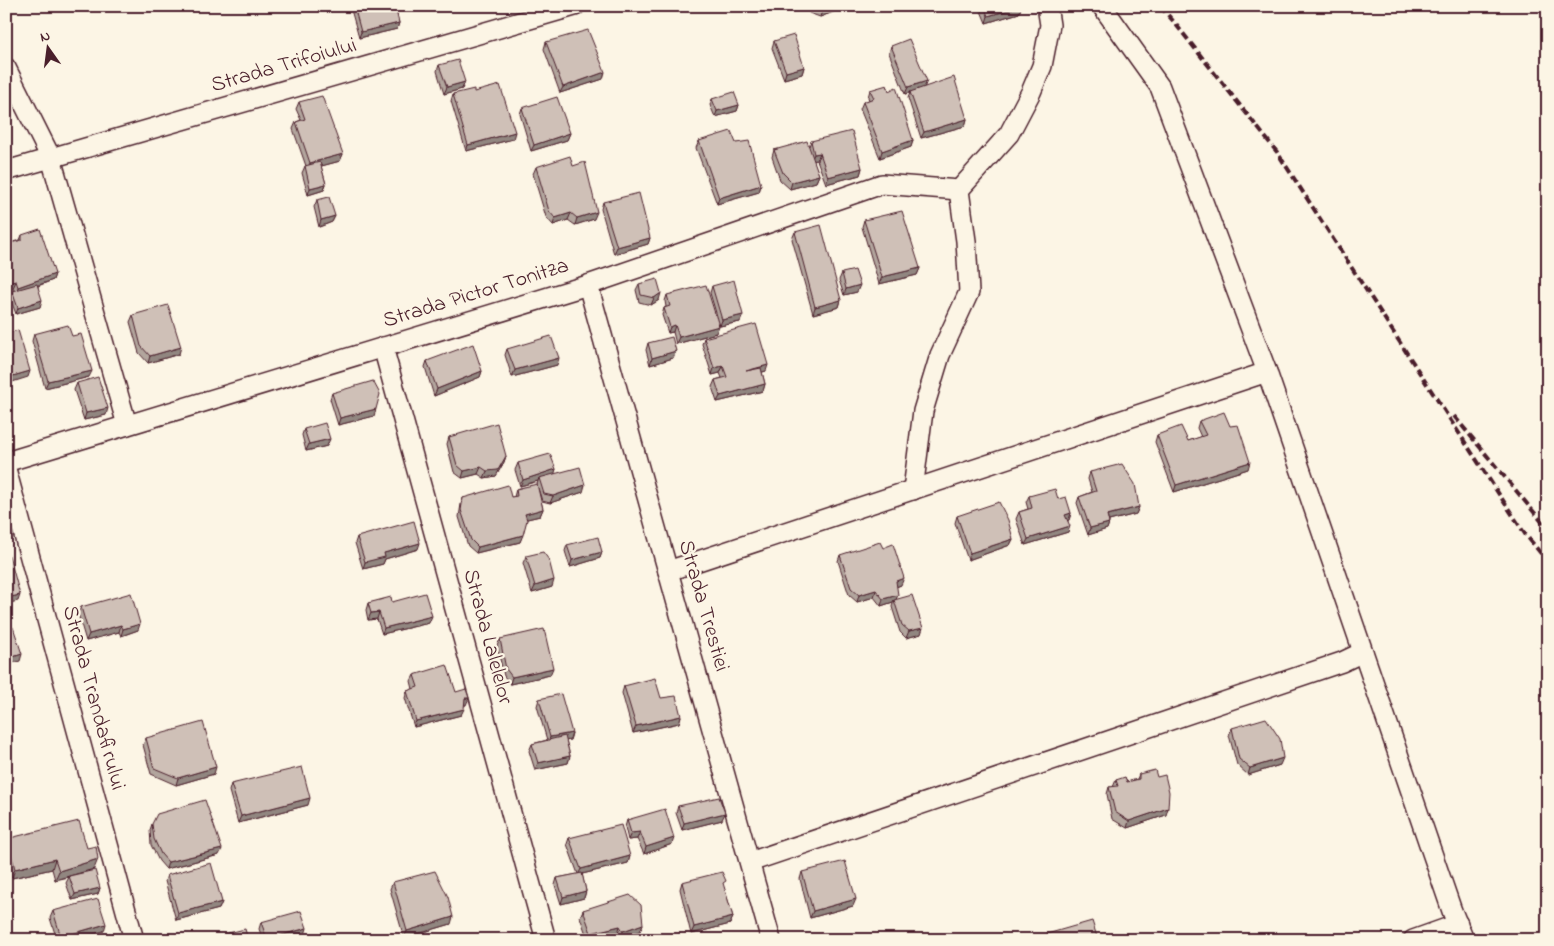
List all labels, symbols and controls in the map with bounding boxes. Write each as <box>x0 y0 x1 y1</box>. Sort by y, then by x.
north arrow <box>22 22 72 72</box>
text: N <box>38 26 52 48</box>
street label: Strada Trifoiului <box>207 30 361 102</box>
street label: Strada Pictor Tonitza <box>379 251 573 337</box>
street label: Strada Trestiei <box>669 536 737 676</box>
street label: Strada Lalelelor <box>454 566 520 708</box>
street label: Strada Trandafirului <box>53 602 133 794</box>

